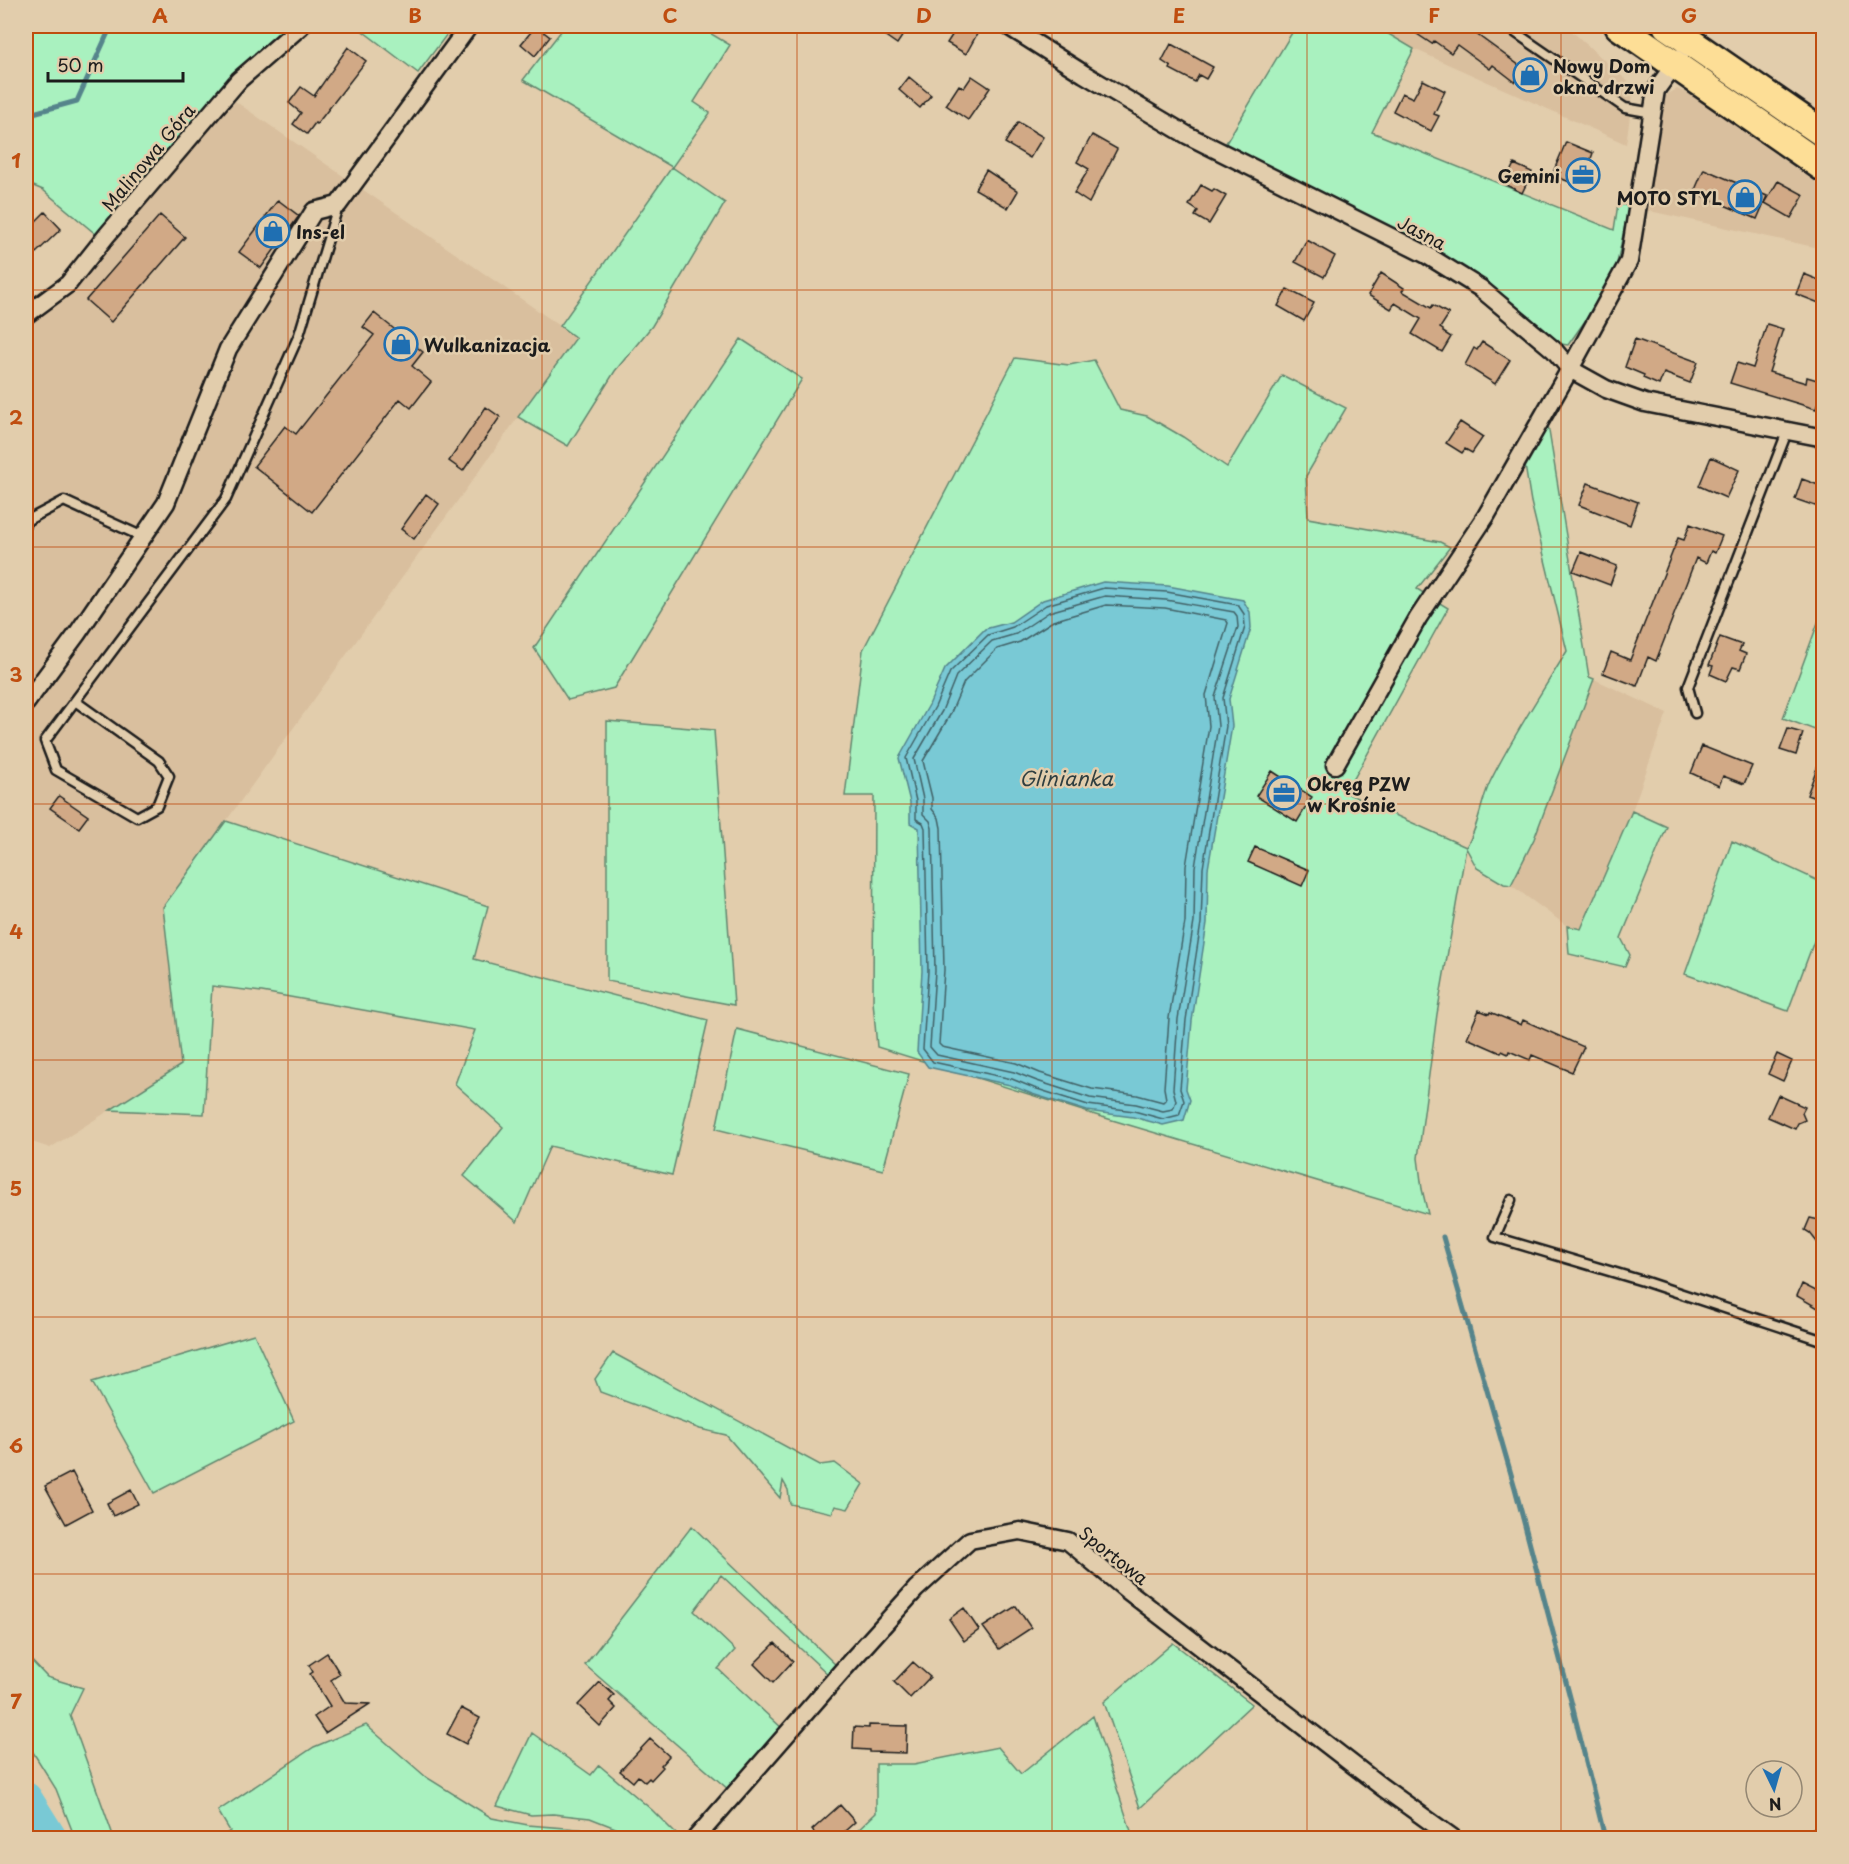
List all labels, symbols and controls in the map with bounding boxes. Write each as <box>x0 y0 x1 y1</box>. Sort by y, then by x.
text: A <box>152 0 168 30</box>
text: B <box>408 0 422 30</box>
text: C <box>662 0 678 30</box>
text: D <box>916 0 932 30</box>
text: E <box>1173 0 1185 30</box>
text: F <box>1428 0 1440 30</box>
text: G <box>1681 0 1697 30</box>
scale bar <box>48 45 183 83</box>
text: 50 m <box>57 51 104 78</box>
place label: Nowy Dom okna drzwi <box>1553 52 1655 100</box>
shop icon: Nowy Dom okna drzwi <box>1512 57 1548 93</box>
street label: Malinowa Góra <box>95 97 201 217</box>
text: 1 <box>11 145 21 175</box>
office icon: Gemini <box>1565 157 1601 193</box>
place label: Gemini <box>1498 162 1560 189</box>
shop icon: MOTO STYL <box>1727 179 1763 215</box>
place label: MOTO STYL <box>1617 184 1722 211</box>
street label: Jasna <box>1393 208 1452 256</box>
shop icon: Ins-el <box>255 213 291 249</box>
place label: Ins-el <box>296 218 345 245</box>
shop icon: Wulkanizacja <box>383 326 419 362</box>
place label: Wulkanizacja <box>424 331 551 358</box>
text: 2 <box>9 402 23 432</box>
text: 3 <box>9 659 23 689</box>
water label: Glinianka <box>1019 763 1113 793</box>
place label: Okręg PZW w Krośnie <box>1307 770 1410 818</box>
office icon: Okręg PZW w Krośnie <box>1266 775 1302 811</box>
text: 4 <box>9 916 23 946</box>
text: 5 <box>10 1173 22 1203</box>
text: 6 <box>9 1430 23 1460</box>
street label: Sportowa <box>1073 1519 1155 1591</box>
text: 7 <box>10 1686 22 1716</box>
north arrow <box>1744 1759 1804 1819</box>
text: N <box>1768 1792 1783 1817</box>

